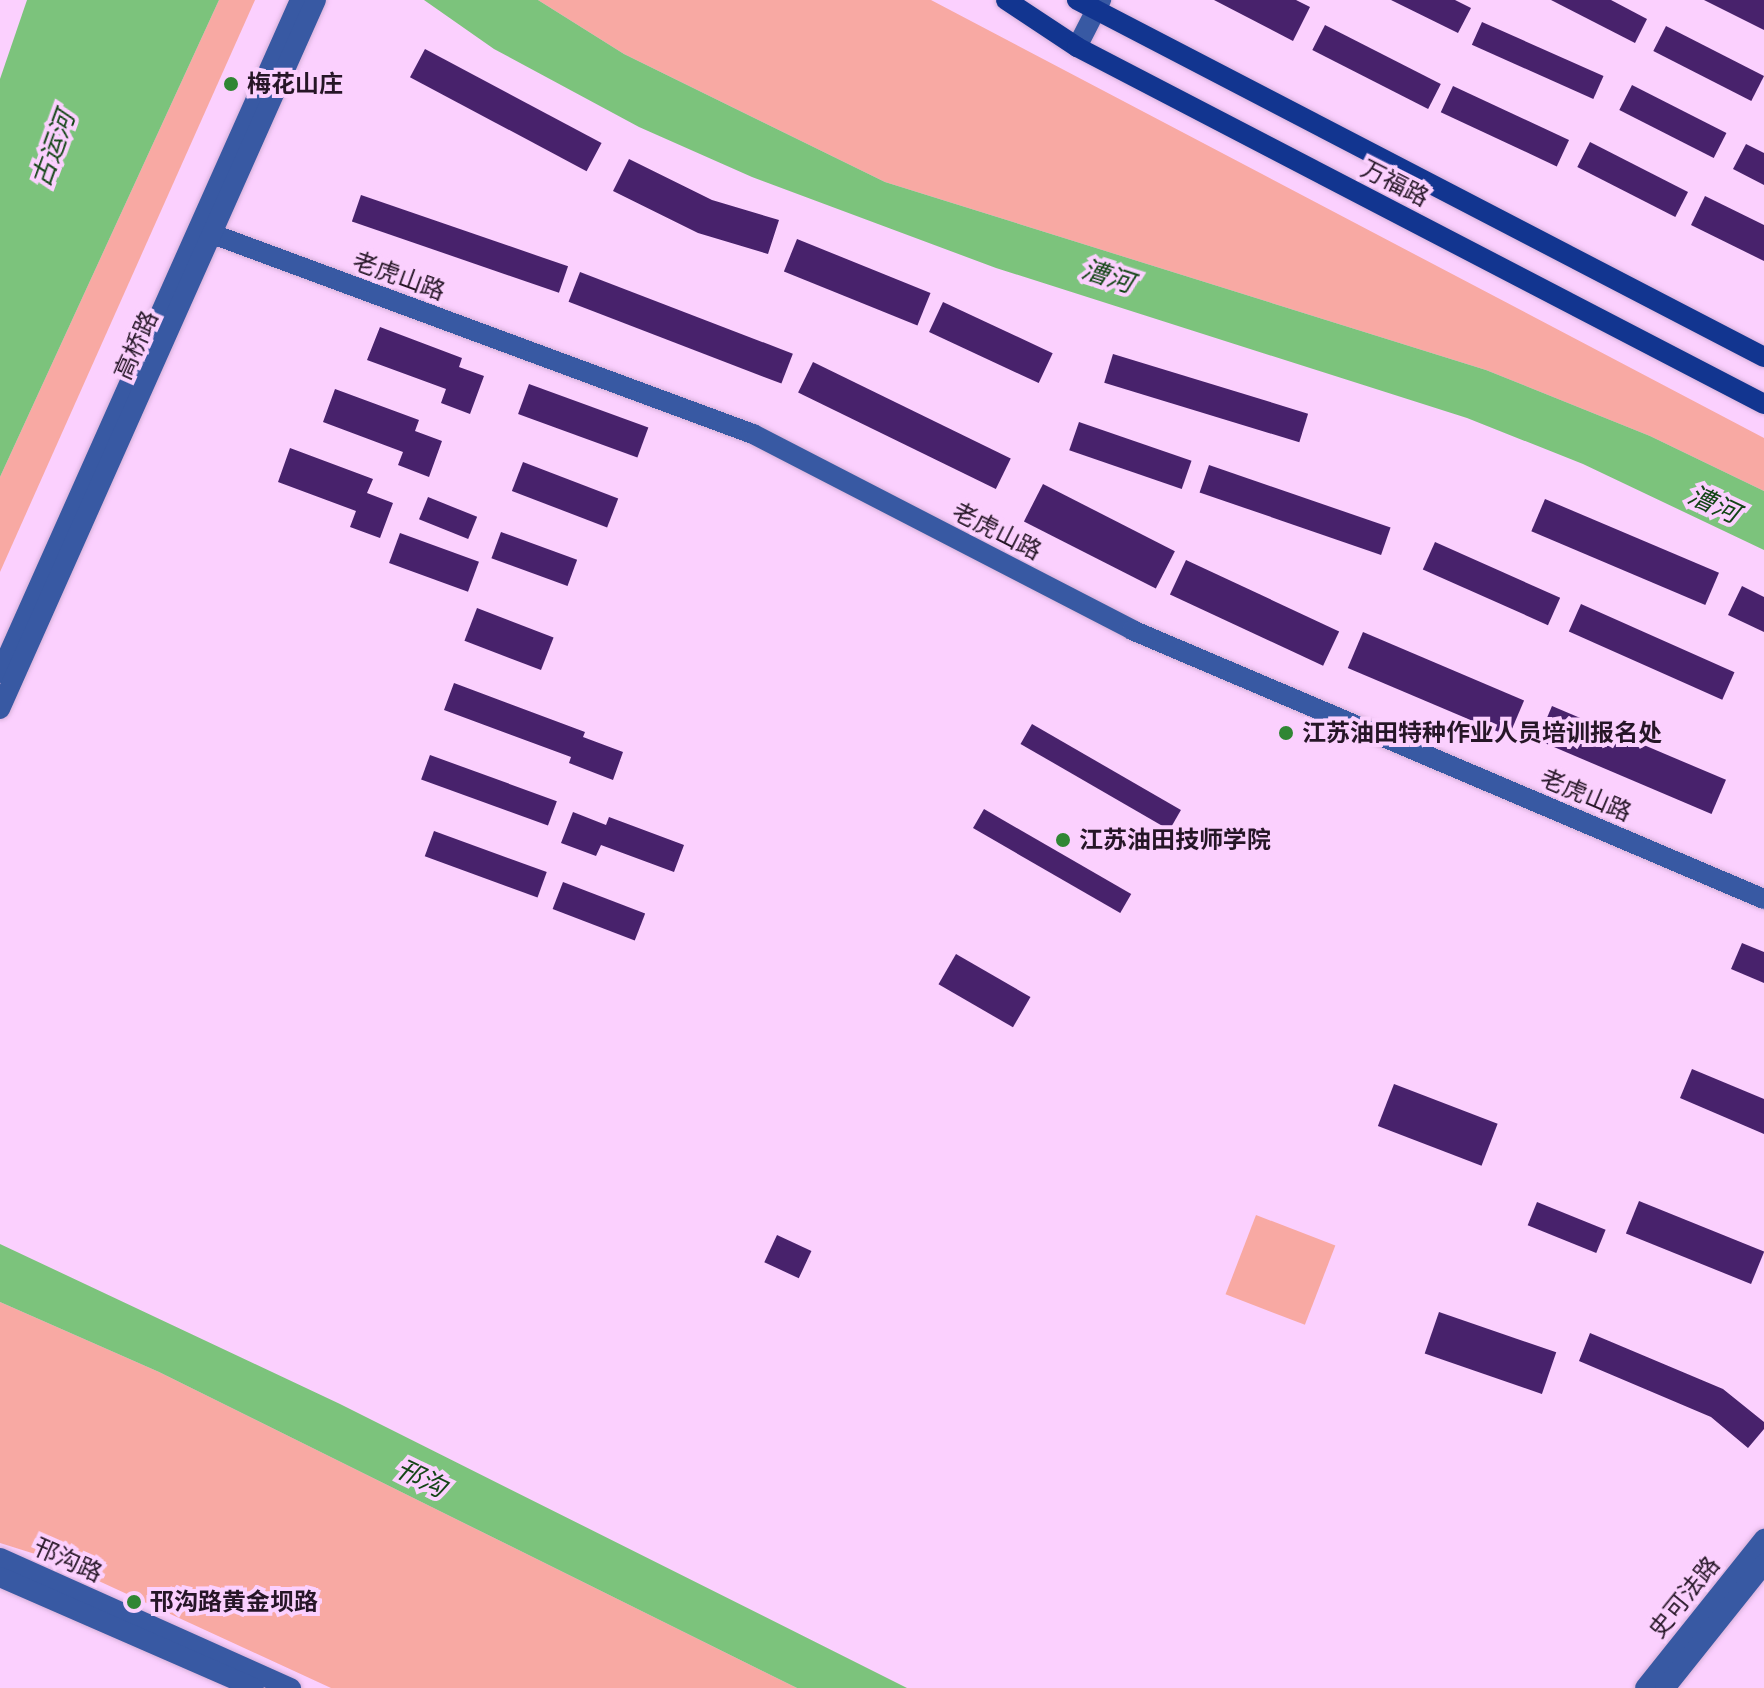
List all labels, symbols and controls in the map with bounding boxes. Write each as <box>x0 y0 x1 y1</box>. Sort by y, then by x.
place label: 梅花山庄 <box>247 70 343 98</box>
marker: 梅花山庄 <box>222 75 240 93</box>
water label: 古运河 <box>25 107 81 191</box>
street label: 万福路 <box>1356 154 1434 212</box>
street label: 老虎山路 <box>349 246 449 306</box>
water label: 漕河 <box>1078 253 1138 299</box>
street label: 高桥路 <box>108 306 164 384</box>
water label: 漕河 <box>1684 479 1744 529</box>
street label: 老虎山路 <box>948 496 1046 566</box>
place label: 江苏油田特种作业人员培训报名处 <box>1302 719 1662 747</box>
marker: 江苏油田特种作业人员培训报名处 <box>1277 724 1295 742</box>
street label: 老虎山路 <box>1536 763 1636 827</box>
place label: 江苏油田技师学院 <box>1079 826 1271 854</box>
marker: 江苏油田技师学院 <box>1054 831 1072 849</box>
water label: 邗沟 <box>391 1453 451 1503</box>
street label: 邗沟路 <box>29 1532 107 1588</box>
street label: 史可法路 <box>1643 1551 1725 1643</box>
place label: 邗沟路黄金坝路 <box>150 1588 318 1616</box>
marker: 邗沟路黄金坝路 <box>125 1593 143 1611</box>

